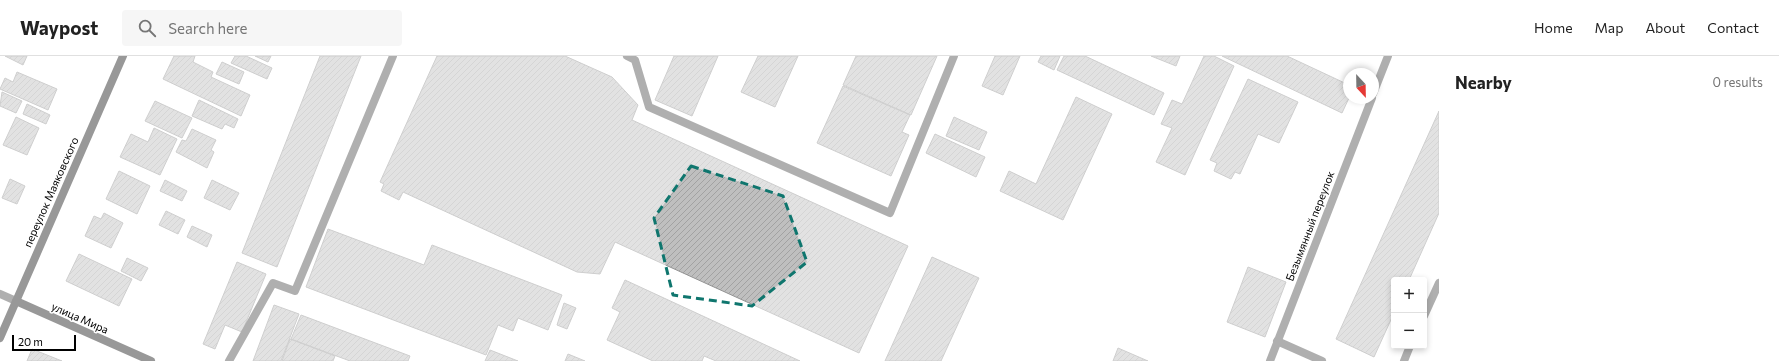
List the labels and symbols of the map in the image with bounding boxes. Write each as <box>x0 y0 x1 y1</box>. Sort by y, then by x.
north arrow <box>1343 68 1379 104</box>
street label: переулок Маяковского <box>20 134 81 249</box>
street label: Безымянный переулок <box>1283 169 1337 283</box>
street label: улица Мира <box>50 299 111 336</box>
scale bar <box>12 333 76 352</box>

